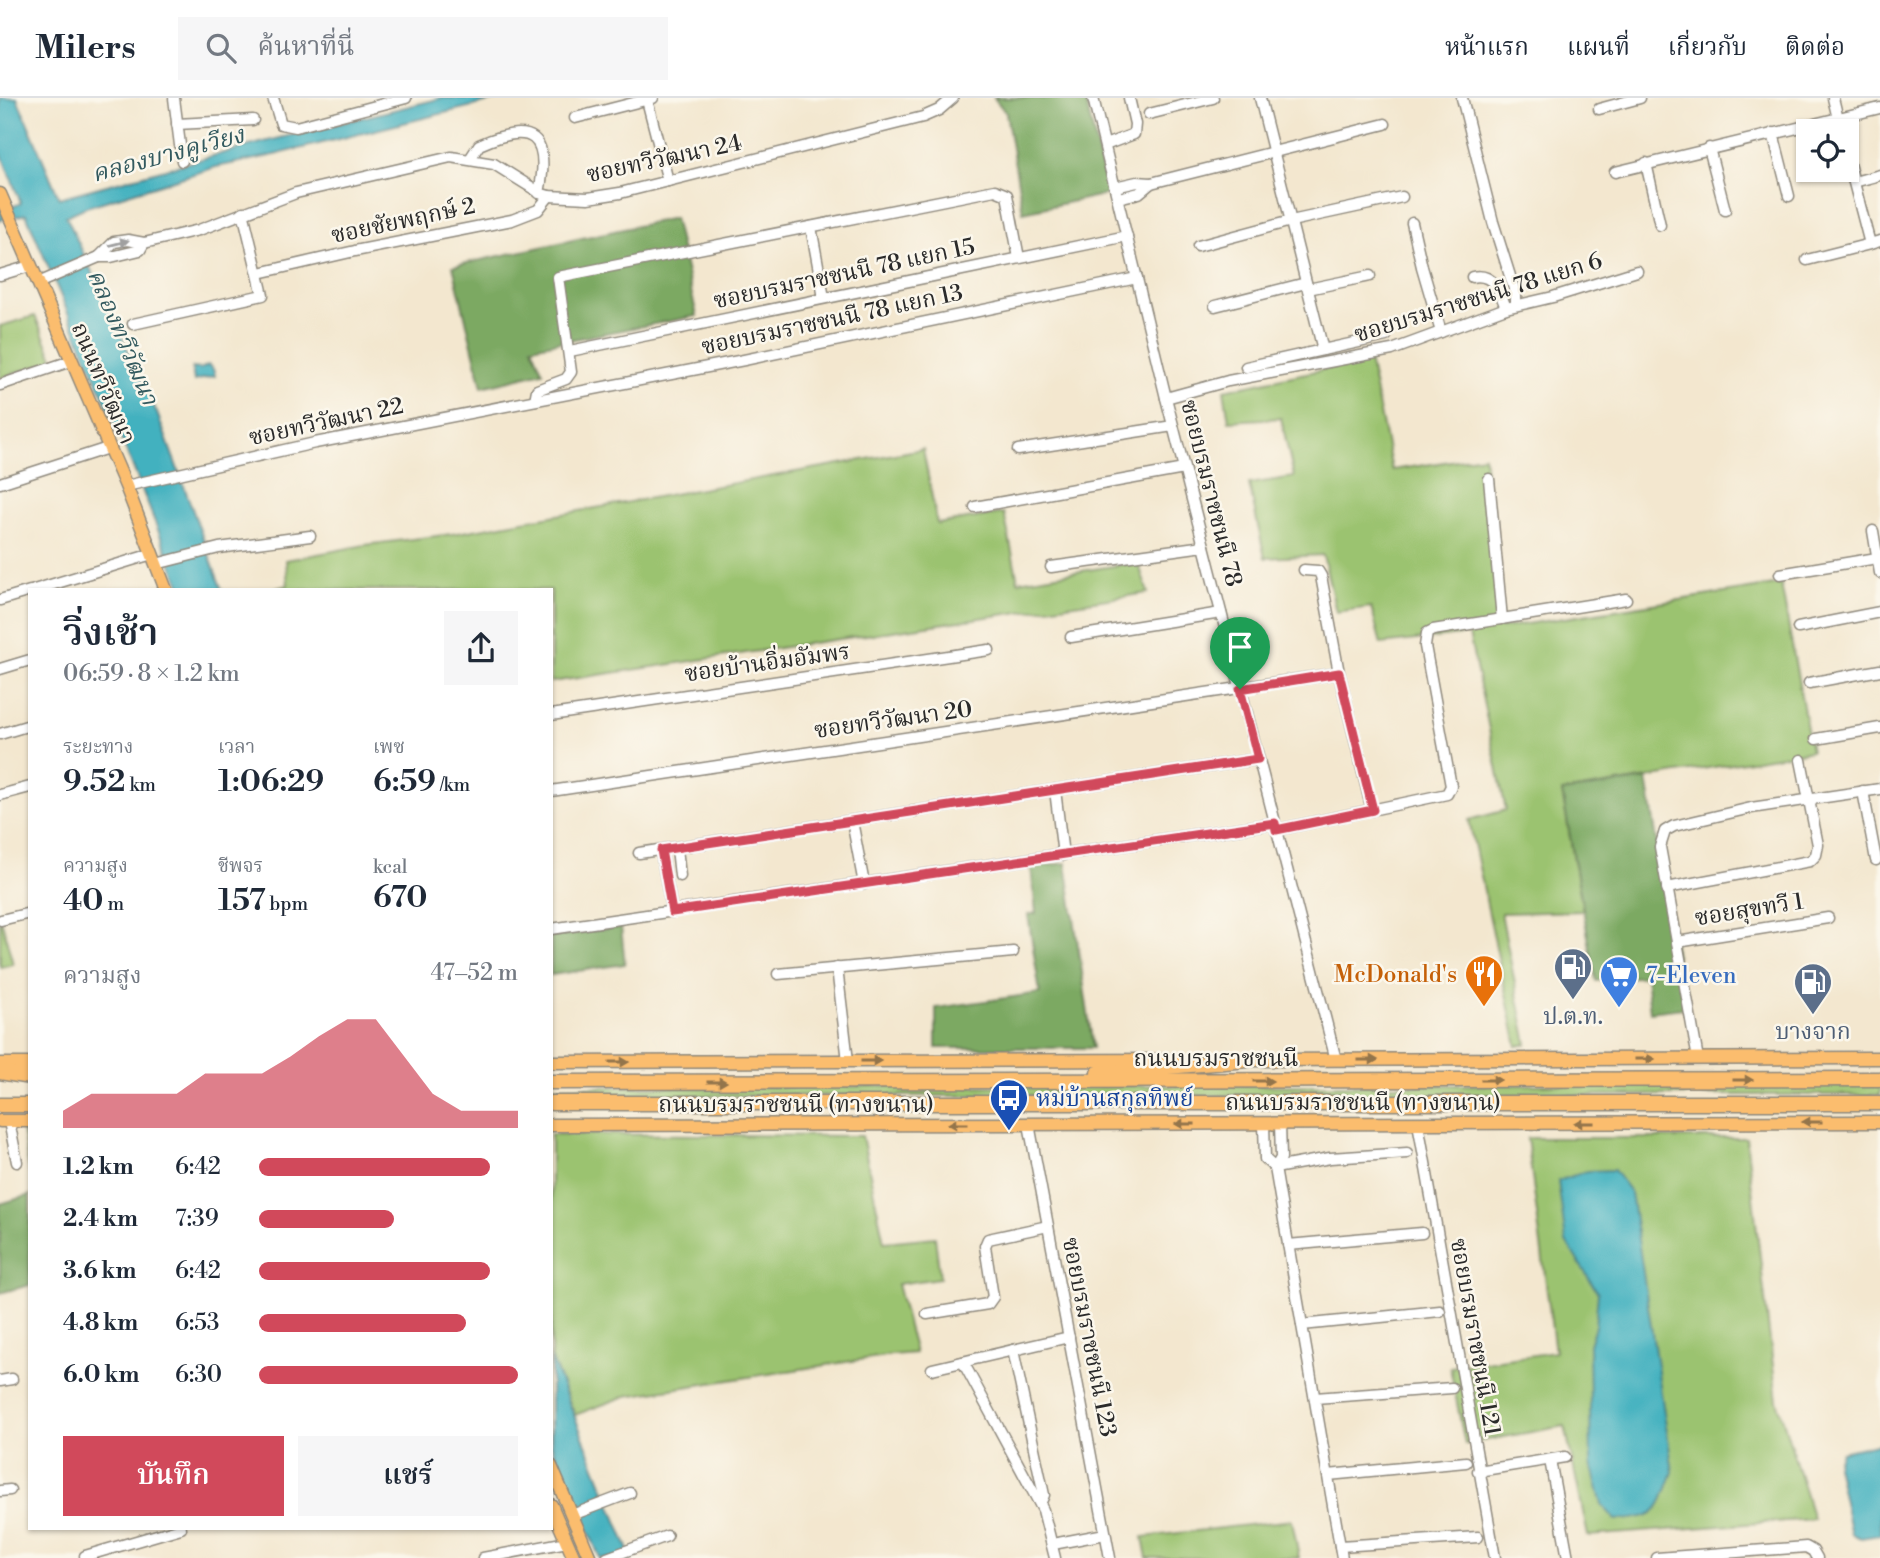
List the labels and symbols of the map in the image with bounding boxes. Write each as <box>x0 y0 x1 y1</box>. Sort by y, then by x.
water label: คลองบางคูเวียง <box>89 120 249 190</box>
street label: ซอยทวีวัฒนา 24 <box>584 129 744 189</box>
street label: ซอยชัยพฤกษ์ 2 <box>329 192 478 250</box>
street label: ซอยบรมราชชนนี 78 แยก 15 <box>711 233 977 315</box>
one-way arrow <box>109 237 131 248</box>
street label: ซอยบรมราชชนนี 78 แยก 6 <box>1351 247 1606 349</box>
water label: คลองทวีวัฒนา <box>80 265 165 411</box>
street label: ซอยบรมราชชนนี 78 แยก 13 <box>699 279 965 361</box>
street label: ถนนทวีวัฒนา <box>65 318 141 449</box>
street label: ซอยทวีวัฒนา 22 <box>246 392 406 452</box>
street label: ซอยบรมราชชนนี 78 <box>1174 397 1248 590</box>
pin <box>1210 617 1270 689</box>
street label: ซอยบ้านอิ่มอัมพร <box>682 634 852 688</box>
street label: ซอยทวีวัฒนา 20 <box>812 695 974 745</box>
street label: ซอยสุขทวี 1 <box>1693 888 1806 932</box>
fuel station icon: ป.ต.ท. <box>1552 946 1594 1001</box>
restaurant icon: McDonald's <box>1463 953 1505 1008</box>
supermarket icon: 7-Eleven <box>1598 954 1640 1009</box>
place label: McDonald's <box>1334 961 1457 989</box>
fuel station icon: บางจาก <box>1792 961 1834 1016</box>
place label: 7-Eleven <box>1646 962 1737 990</box>
place label: ป.ต.ท. <box>1543 1003 1603 1031</box>
place label: บางจาก <box>1775 1018 1851 1046</box>
street label: ถนนบรมราชชนนี <box>1133 1045 1299 1073</box>
one-way arrow <box>1634 1053 1656 1065</box>
one-way arrow <box>1358 1054 1380 1066</box>
one-way arrow <box>861 1055 883 1067</box>
one-way arrow <box>609 1056 631 1068</box>
one-way arrow <box>1480 1074 1502 1086</box>
one-way arrow <box>1732 1074 1754 1086</box>
one-way arrow <box>1253 1075 1275 1087</box>
one-way arrow <box>707 1076 729 1088</box>
bus stop icon: หม่บ้านสกุลทิพย์ <box>988 1077 1030 1132</box>
place label: หม่บ้านสกุลทิพย์ <box>1036 1085 1194 1113</box>
street label: ถนนบรมราชชนนี (ทางขนาน) <box>1225 1089 1501 1117</box>
street label: ถนนบรมราชชนนี (ทางขนาน) <box>658 1091 934 1119</box>
one-way arrow <box>1801 1116 1823 1128</box>
one-way arrow <box>1573 1117 1595 1129</box>
one-way arrow <box>947 1118 969 1130</box>
one-way arrow <box>1174 1118 1196 1130</box>
street label: ซอยบรมราชชนนี 123 <box>1056 1235 1122 1439</box>
street label: ซอยบรมราชชนนี 121 <box>1444 1236 1506 1438</box>

